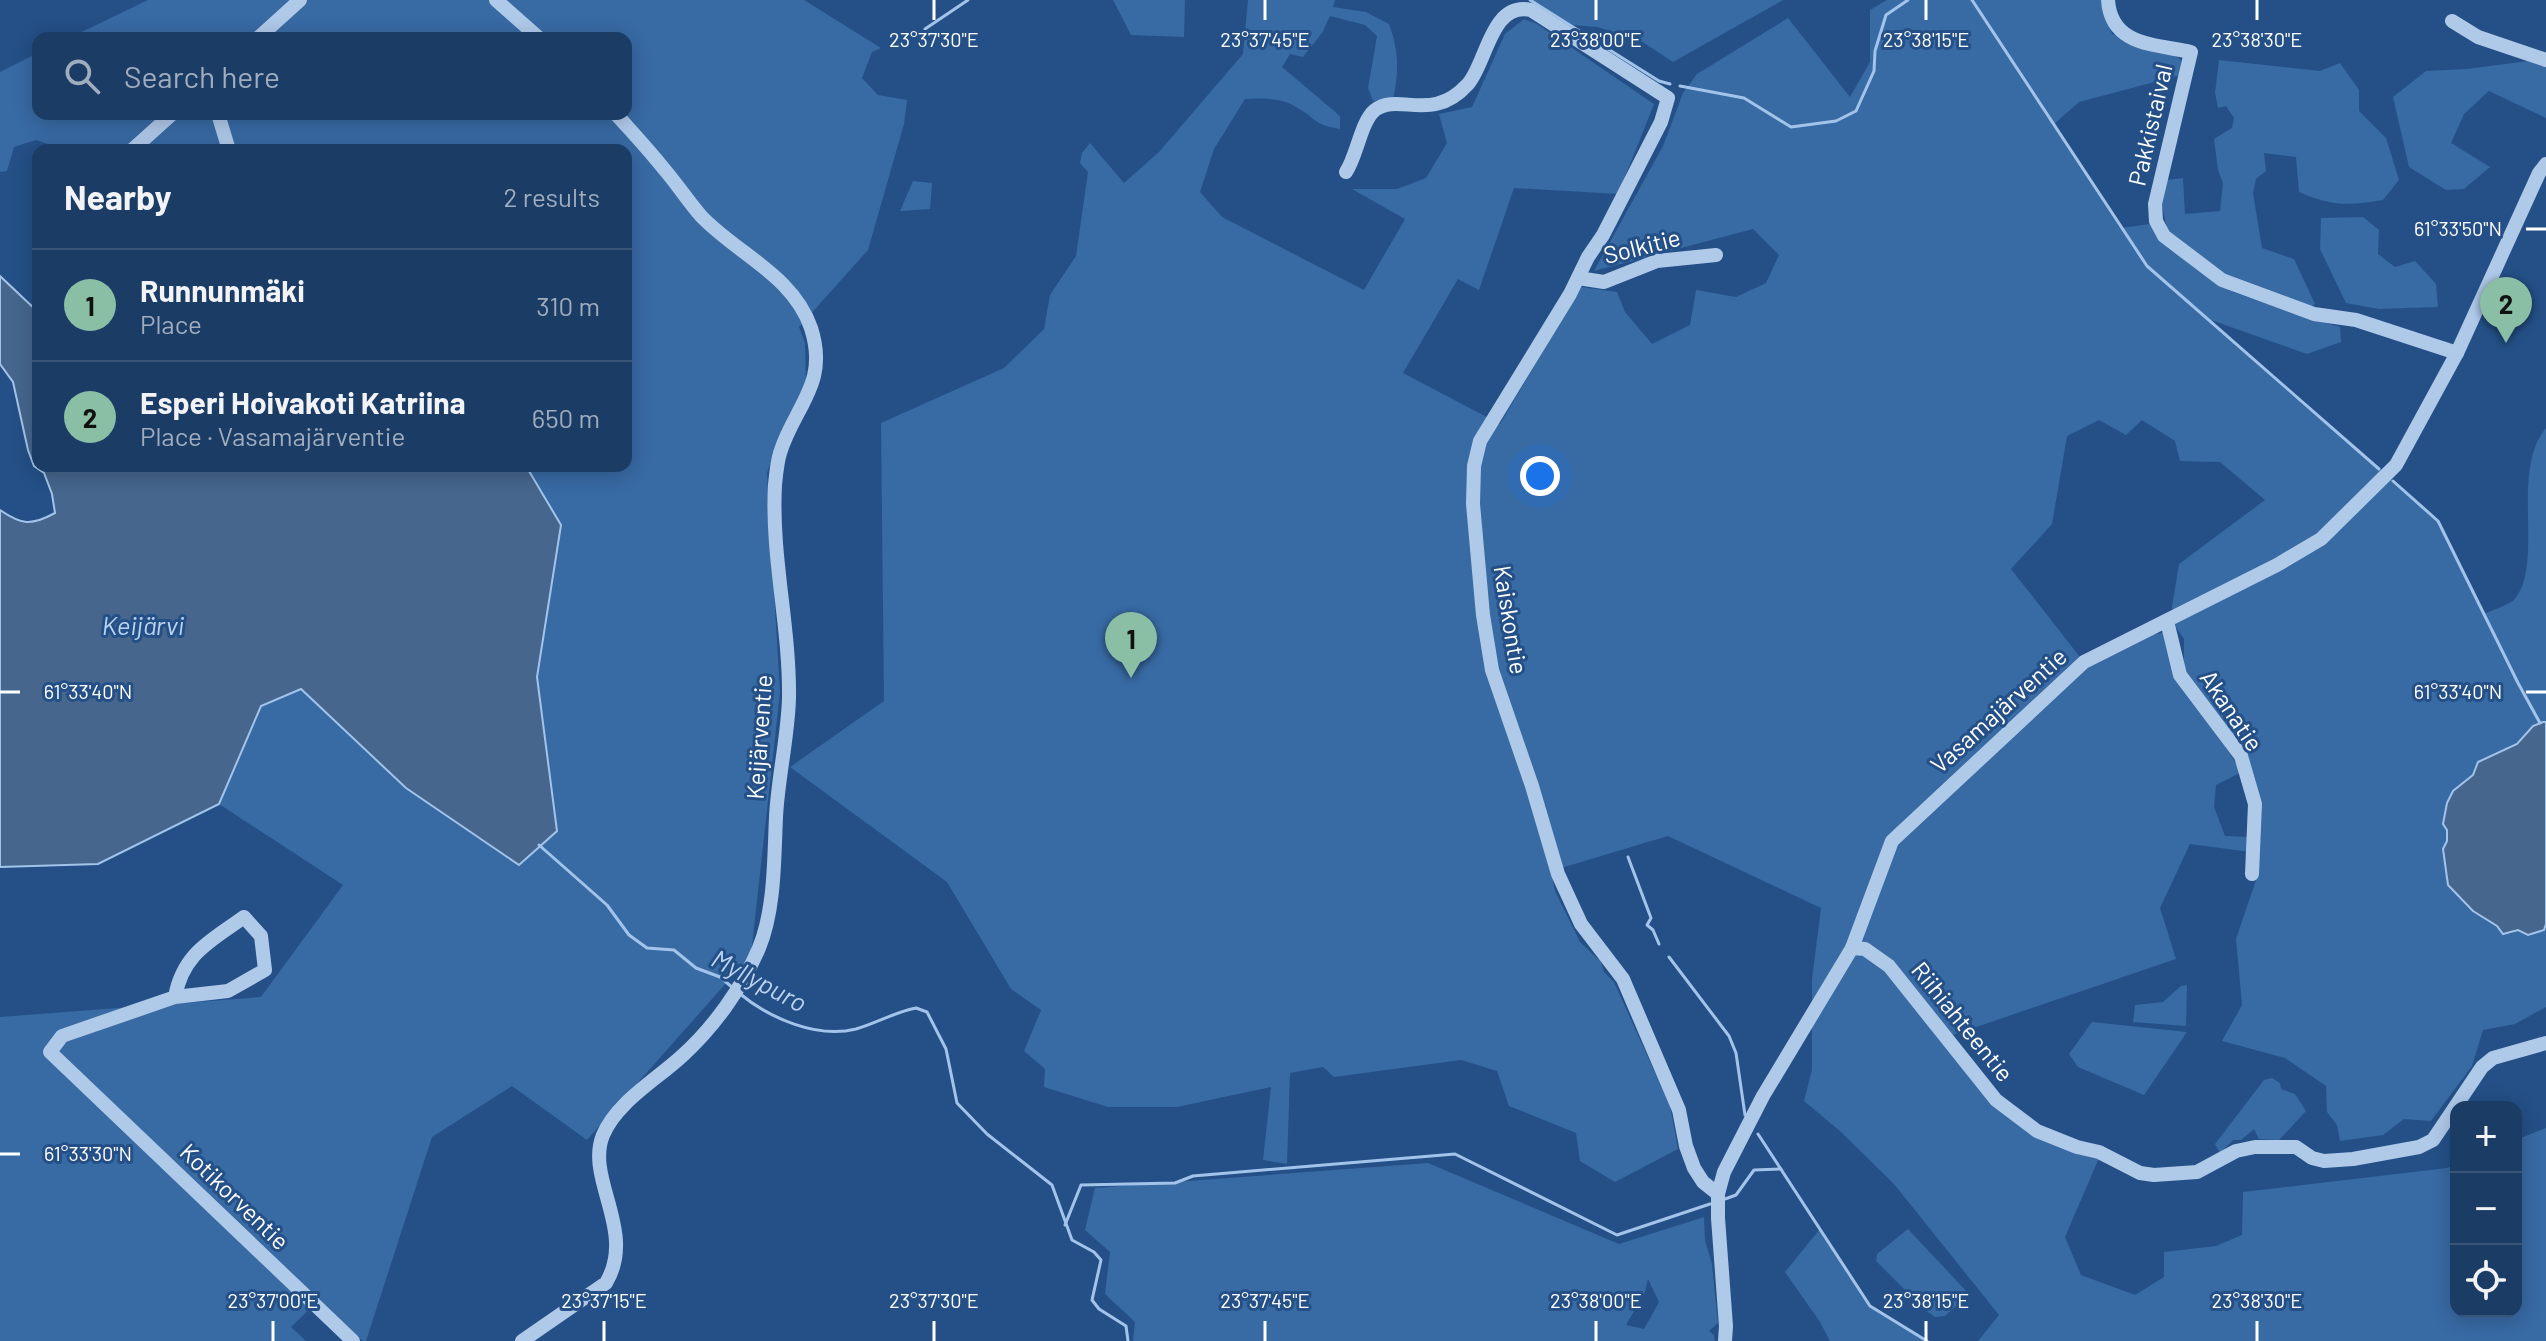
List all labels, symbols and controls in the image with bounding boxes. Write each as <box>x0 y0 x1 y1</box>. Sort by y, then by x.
text: 23°37'30"E <box>889 27 979 51</box>
text: 23°37'45"E <box>1220 27 1310 51</box>
text: 23°38'00"E <box>1550 27 1642 51</box>
text: 23°38'15"E <box>1883 27 1969 51</box>
text: 23°38'30"E <box>2212 27 2302 51</box>
search box <box>32 32 632 120</box>
icon: search <box>60 54 104 98</box>
text: Search here <box>124 58 280 94</box>
street label: Pakkistaival <box>2121 61 2178 188</box>
text: Nearby <box>64 176 172 217</box>
text: 2 results <box>504 181 600 212</box>
text: 61°33'50"N <box>2414 216 2502 240</box>
street label: Solkitie <box>1600 222 1683 269</box>
text: Runnunmäki <box>140 272 305 308</box>
pin: 2 <box>2480 277 2532 343</box>
text: 1 <box>85 290 95 321</box>
text: 310 m <box>536 290 600 321</box>
text: Place <box>140 308 202 339</box>
text: Esperi Hoivakoti Katriina <box>140 384 466 420</box>
text: 2 <box>83 402 97 433</box>
text: 650 m <box>532 402 600 433</box>
text: Place · Vasamajärventie <box>140 420 405 451</box>
your location <box>1520 456 1560 496</box>
street label: Kaiskontie <box>1489 563 1534 676</box>
water label: Keijärvi <box>102 609 185 640</box>
pin: 1 <box>1105 612 1157 678</box>
street label: Vasamajärventie <box>1924 641 2072 779</box>
street label: Akanatie <box>2195 664 2270 756</box>
street label: Keijärventie <box>740 673 777 800</box>
text: 61°33'40"N <box>44 679 132 703</box>
text: 61°33'40"N <box>2414 679 2502 703</box>
water label: Myllypuro <box>707 942 813 1018</box>
street label: Riihiahteentie <box>1906 955 2020 1087</box>
map controls <box>2450 1101 2522 1317</box>
button: + <box>2450 1101 2522 1173</box>
street label: Kotikorventie <box>174 1137 296 1255</box>
text: 61°33'30"N <box>44 1141 132 1165</box>
button: − <box>2450 1173 2522 1245</box>
button: locate <box>2450 1245 2522 1317</box>
text: 23°37'00"E <box>228 1288 318 1312</box>
text: 23°37'15"E <box>561 1288 647 1312</box>
text: 23°37'30"E <box>889 1288 979 1312</box>
text: 23°37'45"E <box>1220 1288 1310 1312</box>
text: 23°38'00"E <box>1550 1288 1642 1312</box>
text: 23°38'15"E <box>1883 1288 1969 1312</box>
text: 23°38'30"E <box>2212 1288 2302 1312</box>

